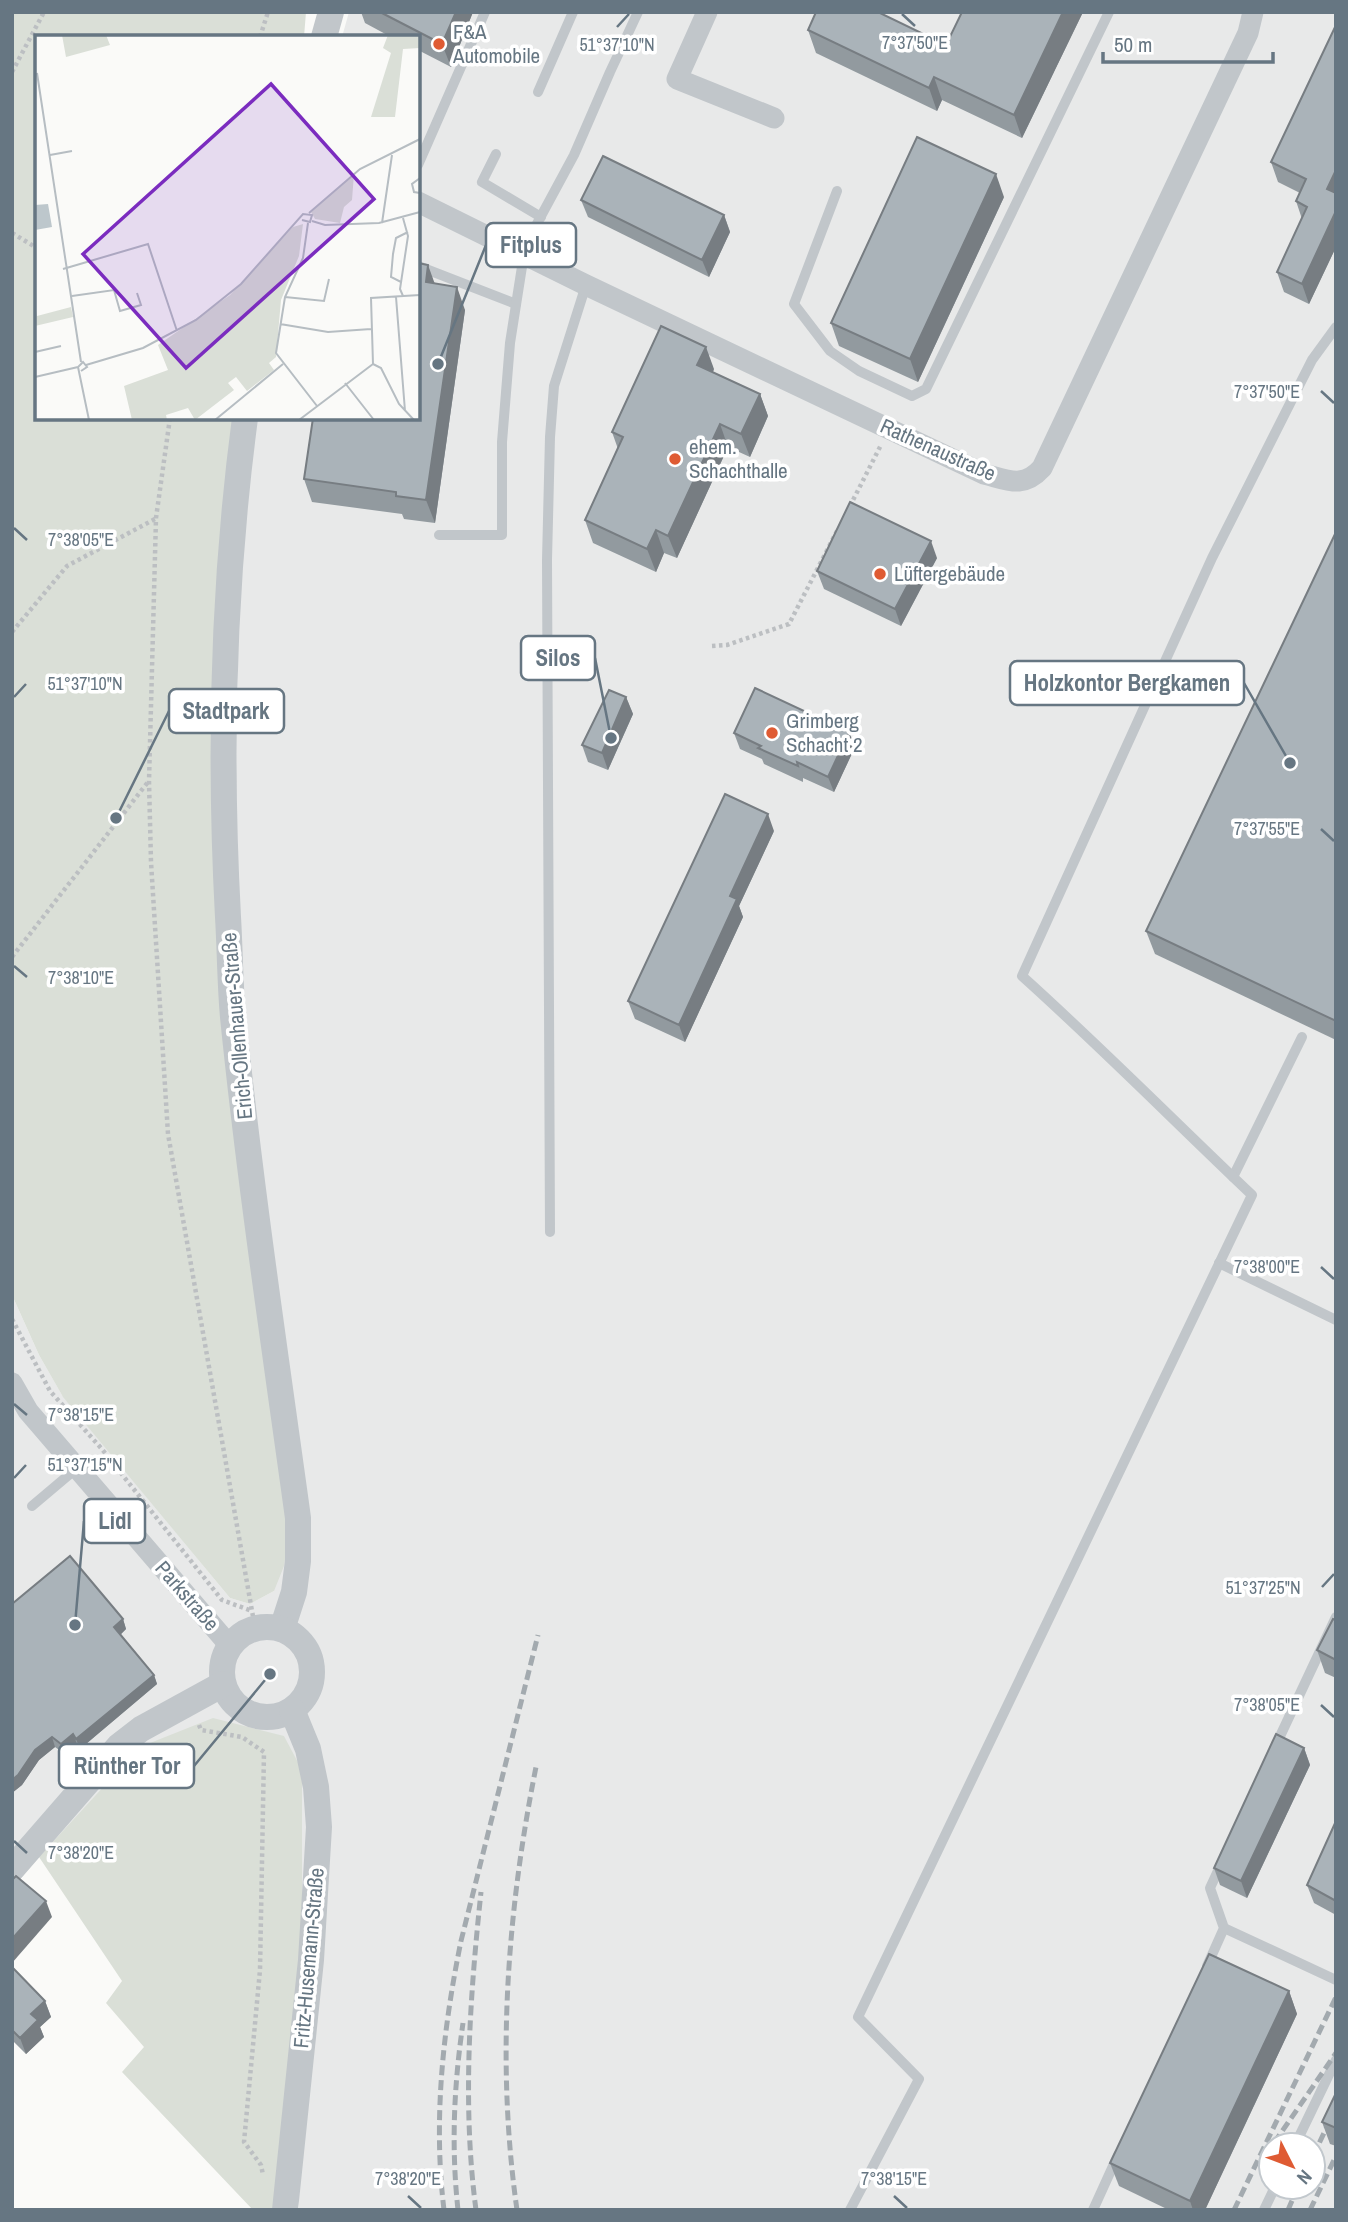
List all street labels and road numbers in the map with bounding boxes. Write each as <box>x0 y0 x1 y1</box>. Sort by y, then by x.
street label: Rathenaustraße <box>876 411 1001 488</box>
street label: Erich-Ollenhauer-Straße <box>214 931 259 1121</box>
street label: Parkstraße <box>149 1554 226 1637</box>
street label: Fritz-Husemann-Straße <box>286 1867 331 2049</box>

